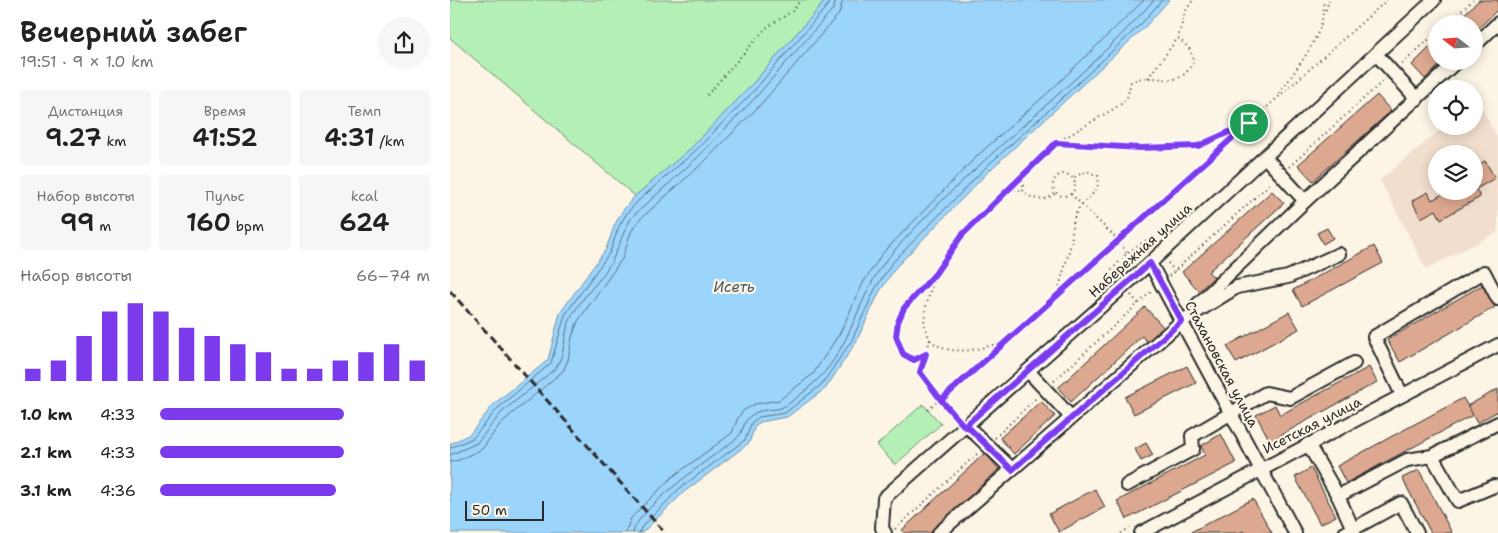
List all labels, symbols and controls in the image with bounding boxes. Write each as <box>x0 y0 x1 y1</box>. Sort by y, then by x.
text: Вечерний забег <box>20 13 247 51</box>
north arrow <box>1428 15 1482 70</box>
map controls <box>1428 15 1483 200</box>
button: share <box>378 17 430 69</box>
text: 19:51 · 9 × 1.0 km <box>20 51 154 72</box>
button: locate <box>1428 80 1483 135</box>
text: Дистанция <box>48 102 123 120</box>
text: Время <box>204 102 246 120</box>
text: Темп <box>347 102 381 120</box>
pin <box>1228 102 1270 144</box>
icon: arrive <box>1235 109 1263 137</box>
text: 9.27 <box>45 120 102 154</box>
text: 41:52 <box>192 120 258 154</box>
text: 4:31 <box>324 120 375 154</box>
text: km <box>102 132 126 150</box>
text: /km <box>375 132 405 150</box>
button: layers <box>1428 145 1483 200</box>
text: Набор высоты <box>37 187 135 205</box>
text: Пульс <box>205 187 245 205</box>
text: kcal <box>351 187 378 205</box>
street label: Набережная улица <box>1085 199 1196 301</box>
text: 99 <box>60 205 95 239</box>
text: 160 <box>186 205 231 239</box>
text: 624 <box>339 205 389 239</box>
text: m <box>95 217 111 235</box>
text: bpm <box>231 217 264 235</box>
text: Набор высоты <box>20 265 132 286</box>
text: 66–74 m <box>356 265 430 286</box>
water label: Исеть <box>713 277 755 297</box>
street label: Стахановская улица <box>1181 298 1263 431</box>
street label: Исетская улица <box>1260 392 1365 458</box>
text: 1.0 km <box>20 404 72 425</box>
text: 4:33 <box>100 404 136 425</box>
text: 2.1 km <box>20 442 72 463</box>
text: 4:33 <box>100 442 136 463</box>
text: 3.1 km <box>20 480 71 501</box>
text: 4:36 <box>100 480 136 501</box>
scale bar <box>465 498 544 521</box>
text: 50 m <box>472 501 507 519</box>

